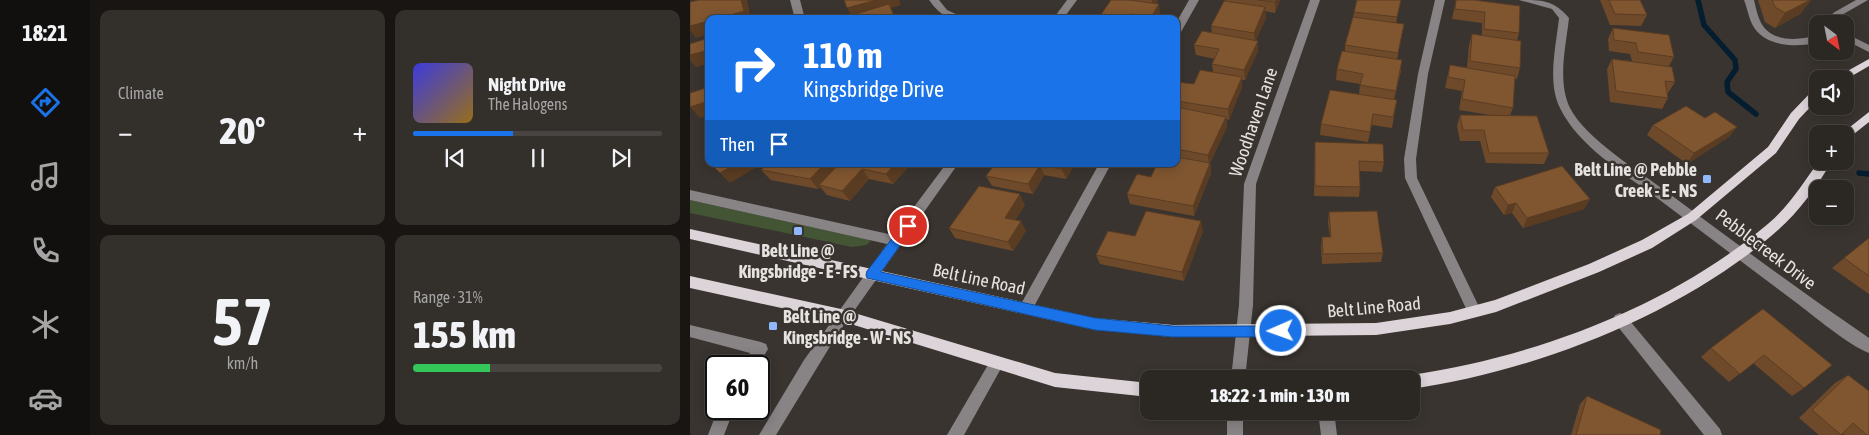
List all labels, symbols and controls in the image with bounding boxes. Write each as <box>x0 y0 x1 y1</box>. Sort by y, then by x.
north arrow <box>1809 15 1854 60</box>
map controls <box>1809 15 1854 225</box>
text: 18:21 <box>22 20 68 46</box>
icon: right <box>720 35 785 100</box>
text: 110 m <box>803 35 882 75</box>
street label: Woodhaven Lane <box>1225 65 1281 179</box>
button: sound <box>1809 70 1854 115</box>
text: Night Drive <box>488 73 566 95</box>
text: Kingsbridge Drive <box>803 76 944 102</box>
text: Climate <box>118 84 164 102</box>
icon: directions <box>28 85 63 120</box>
text: The Halogens <box>488 95 568 113</box>
text: 20° <box>219 109 266 152</box>
text: − <box>118 115 133 147</box>
text: + <box>352 115 367 147</box>
button: + <box>1809 125 1854 170</box>
icon: arrive <box>765 130 793 158</box>
text: Then <box>720 133 755 155</box>
icon: previous <box>441 144 469 172</box>
icon: pause <box>524 144 552 172</box>
icon: next <box>607 144 635 172</box>
icon: music <box>28 159 63 194</box>
place label: Belt Line @ Pebble Creek - E - NS <box>1574 159 1697 201</box>
marker: Belt Line @ Pebble Creek - E - NS <box>1701 173 1713 185</box>
button: − <box>1809 180 1854 225</box>
street label: Pebblecreek Drive <box>1712 204 1820 294</box>
pin <box>887 205 929 247</box>
icon: arrive <box>894 212 922 240</box>
marker: Belt Line @ Kingsbridge - E - FS <box>792 225 804 237</box>
icon: phone <box>28 233 63 268</box>
place label: Belt Line @ Kingsbridge - E - FS <box>738 240 858 282</box>
street label: Belt Line Road <box>931 259 1027 299</box>
text: 57 <box>212 284 273 359</box>
text: Range · 31% <box>413 288 483 306</box>
street label: Belt Line Road <box>1326 292 1422 322</box>
position arrow <box>1254 304 1306 356</box>
place label: Belt Line @ Kingsbridge - W - NS <box>783 306 911 348</box>
icon: climate <box>28 307 63 342</box>
text: 155 km <box>413 313 516 356</box>
marker: Belt Line @ Kingsbridge - W - NS <box>767 320 779 332</box>
text: km/h <box>227 354 258 372</box>
speed limit sign: 60 <box>705 355 770 420</box>
icon: car <box>28 381 63 416</box>
text: 18:22 · 1 min · 130 m <box>1210 384 1350 406</box>

